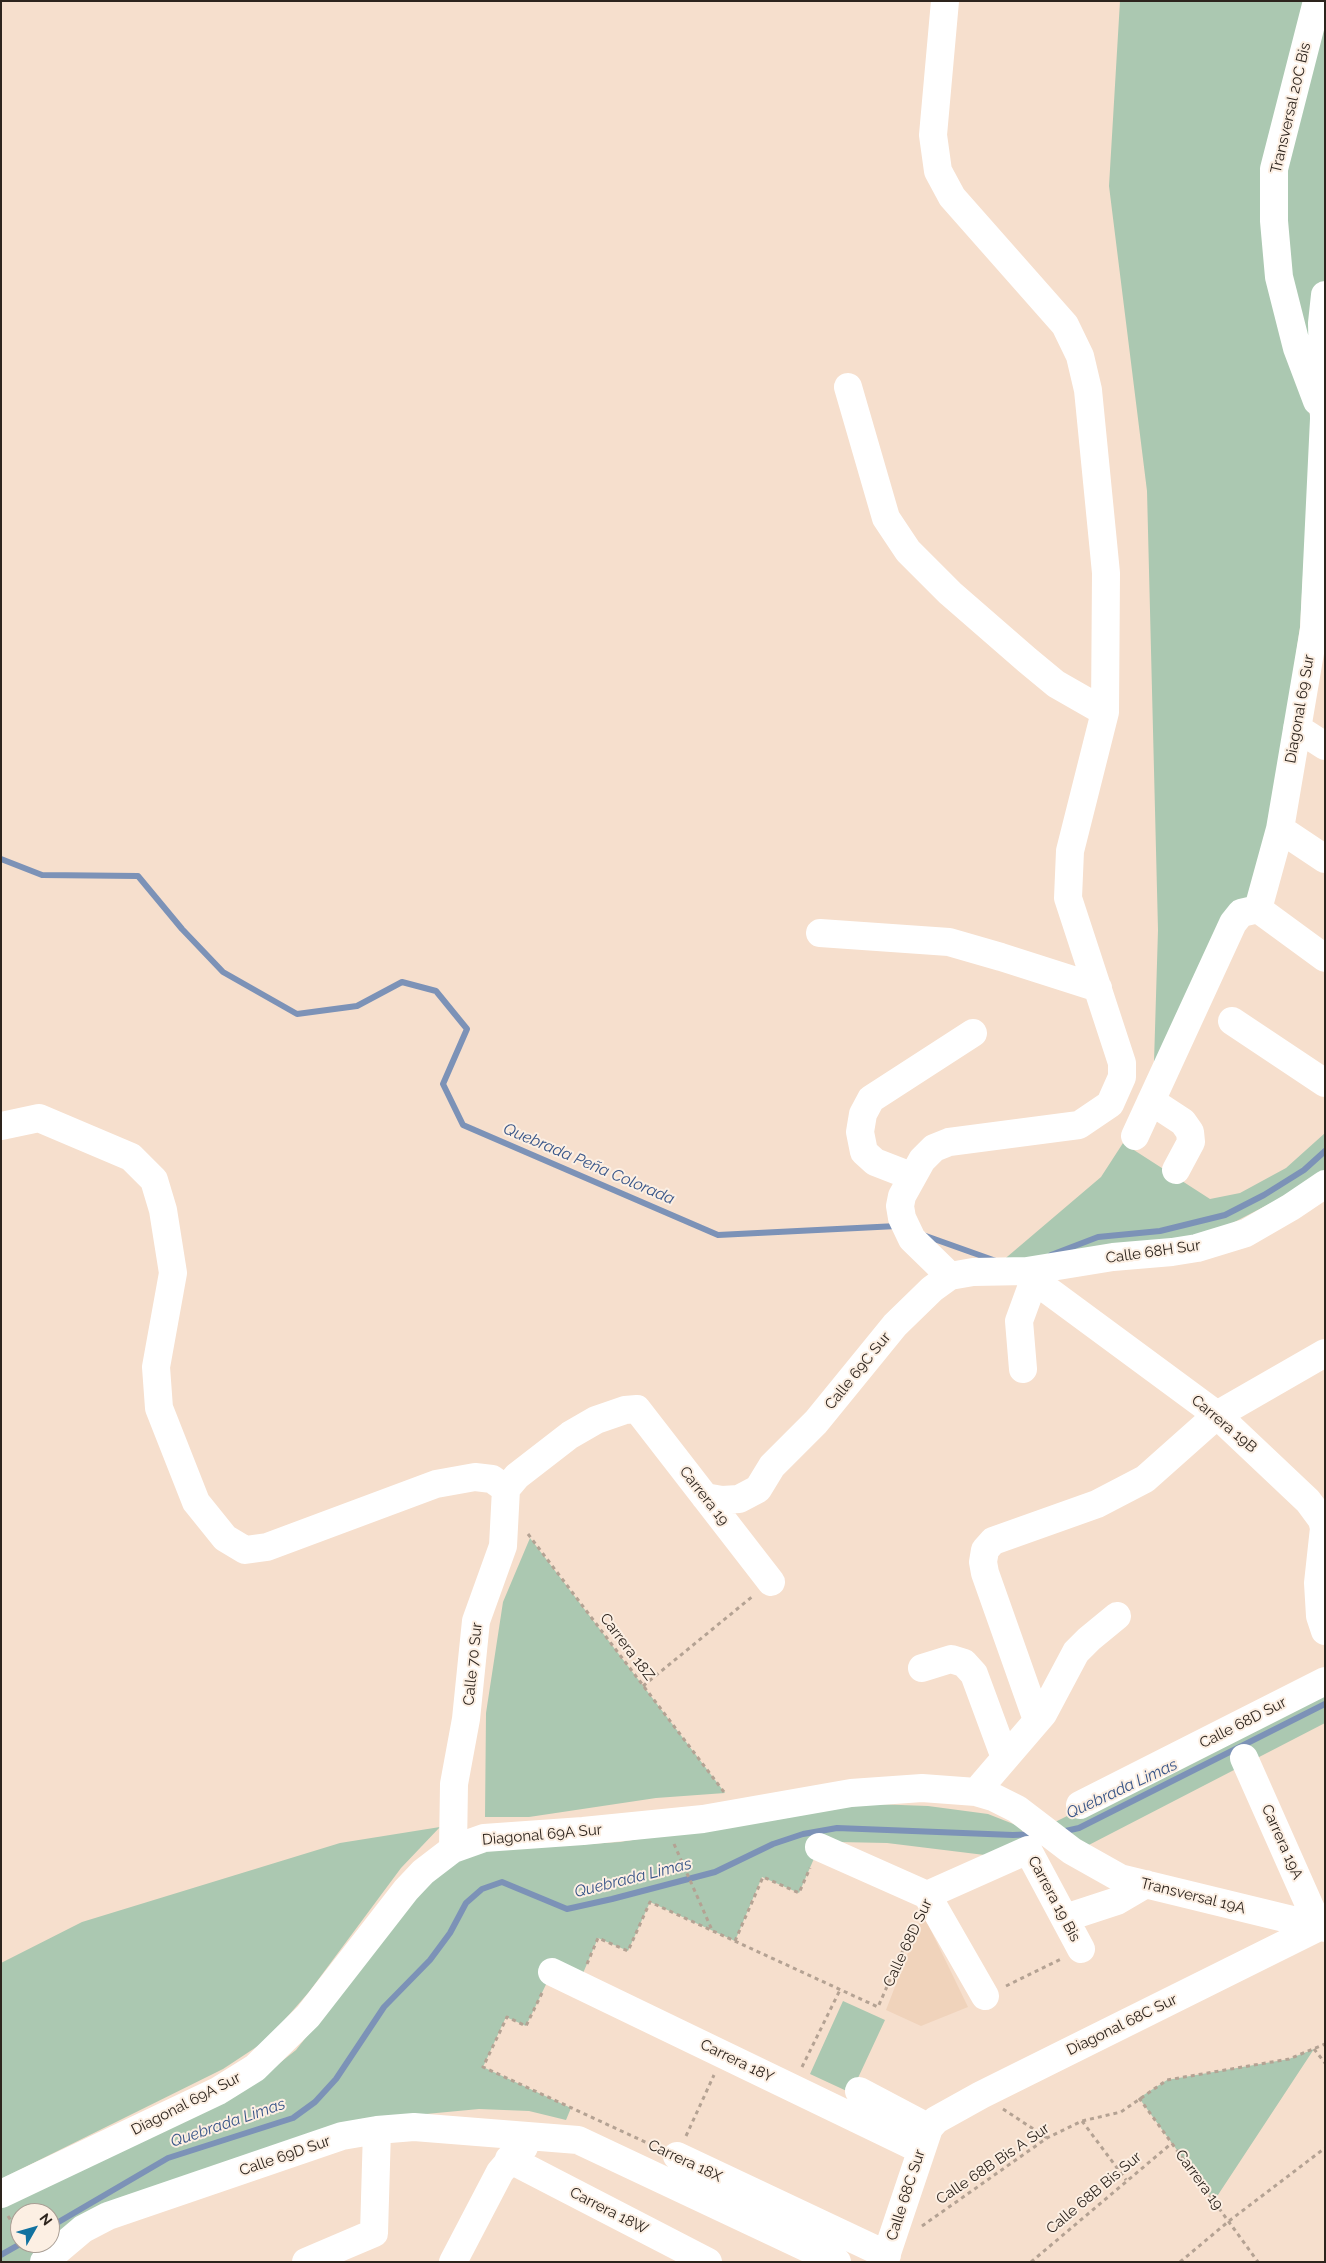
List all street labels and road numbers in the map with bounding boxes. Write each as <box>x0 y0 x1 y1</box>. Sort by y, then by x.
street label: Transversal 20C Bis <box>1267 41 1315 175</box>
street label: Diagonal 69 Sur <box>1282 653 1318 765</box>
street label: Calle 68H Sur <box>1105 1236 1201 1268</box>
street label: Calle 69C Sur <box>821 1329 895 1413</box>
street label: Carrera 19B <box>1188 1391 1260 1457</box>
street label: Carrera 19 <box>675 1463 733 1529</box>
street label: Carrera 18Z <box>596 1610 658 1684</box>
street label: Calle 70 Sur <box>460 1622 486 1706</box>
street label: Calle 68D Sur <box>1197 1693 1289 1753</box>
street label: Carrera 19A <box>1257 1802 1307 1882</box>
street label: Diagonal 69A Sur <box>481 1821 603 1849</box>
street label: Carrera 19 Bis <box>1024 1853 1084 1945</box>
street label: Transversal 19A <box>1139 1874 1247 1918</box>
street label: Calle 68D Sur <box>880 1896 936 1990</box>
street label: Diagonal 68C Sur <box>1064 1990 1180 2060</box>
street label: Carrera 18Y <box>697 2035 777 2087</box>
street label: Diagonal 69A Sur <box>128 2069 244 2139</box>
street label: Calle 68B Bis A Sur <box>933 2119 1053 2209</box>
street label: Calle 69D Sur <box>237 2132 333 2180</box>
street label: Carrera 18X <box>645 2136 725 2186</box>
street label: Carrera 19 <box>1171 2146 1227 2214</box>
street label: Calle 68C Sur <box>883 2147 929 2243</box>
street label: Calle 68B Bis Sur <box>1043 2148 1145 2238</box>
street label: Carrera 18W <box>567 2184 651 2238</box>

